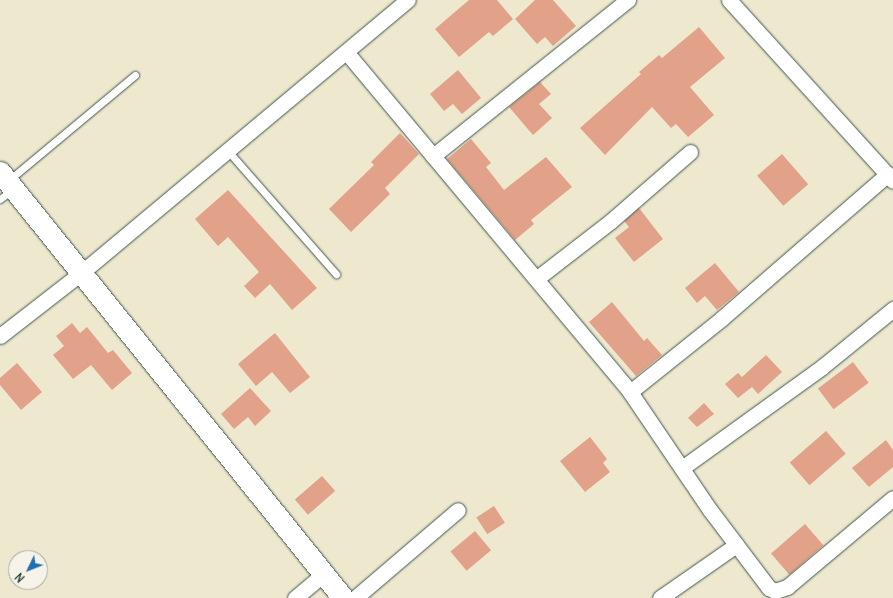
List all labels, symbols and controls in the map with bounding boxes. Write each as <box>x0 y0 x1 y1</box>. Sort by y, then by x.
north arrow <box>8 550 48 590</box>
text: N <box>12 570 28 585</box>

